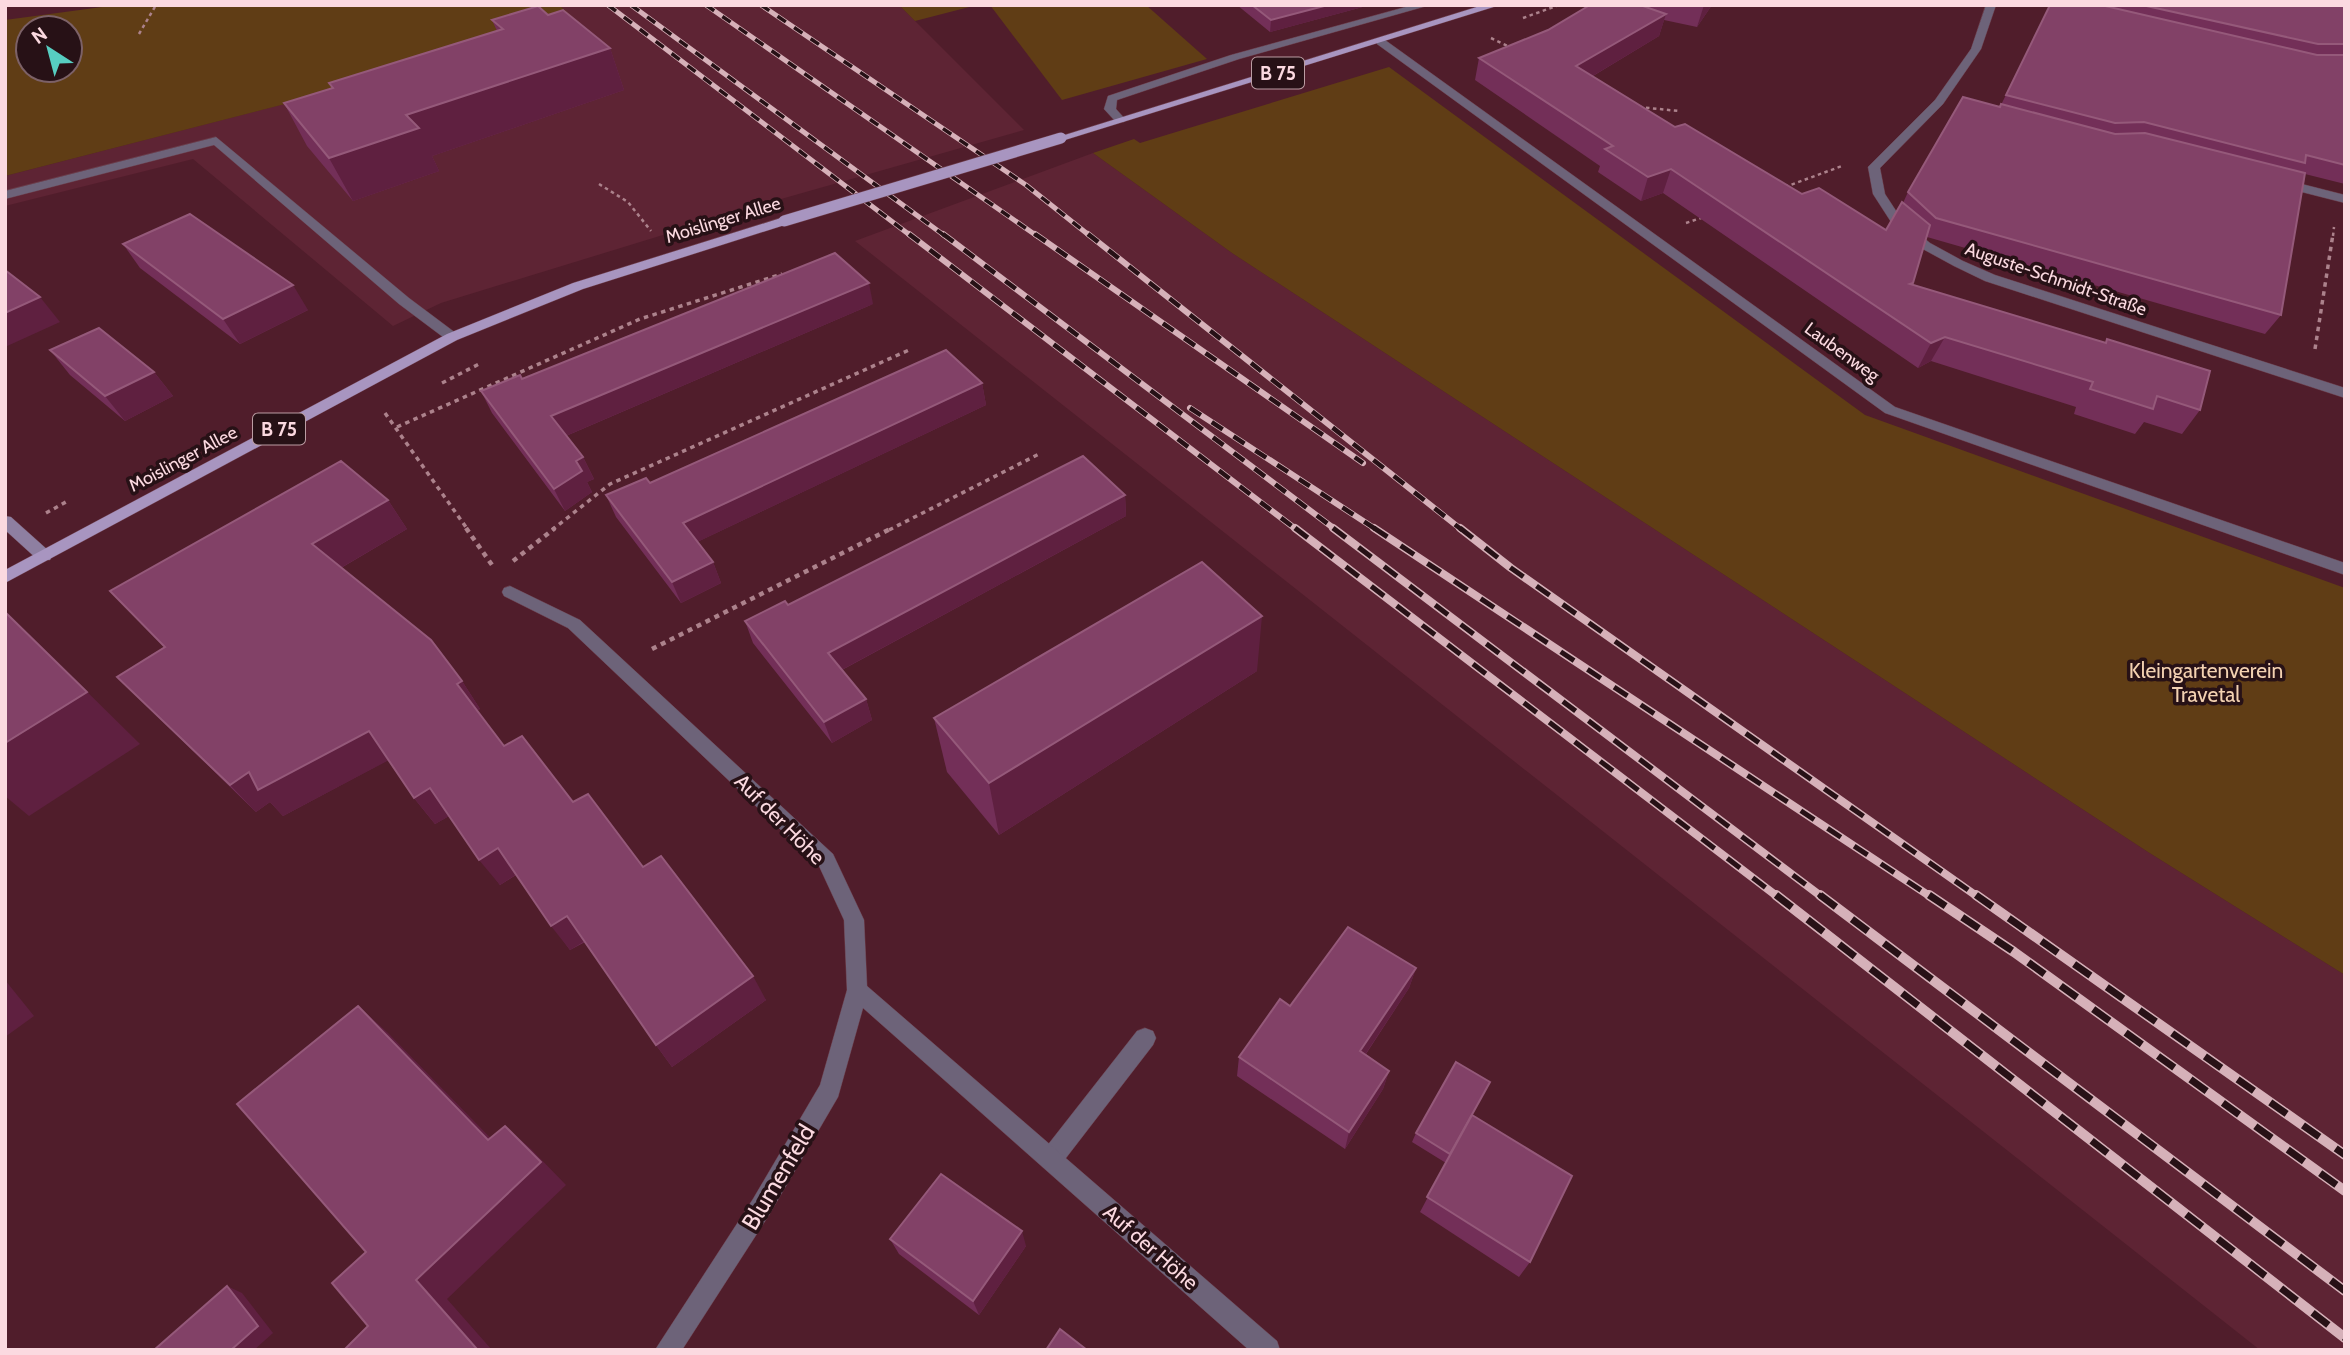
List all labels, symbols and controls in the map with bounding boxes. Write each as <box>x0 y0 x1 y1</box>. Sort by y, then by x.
north arrow <box>14 14 84 84</box>
text: N <box>27 22 51 49</box>
road number: B 75 <box>1252 58 1304 88</box>
street label: Moislinger Allee <box>663 192 783 248</box>
street label: Auguste-Schmidt-Straße <box>1962 238 2150 320</box>
street label: Laubenweg <box>1800 317 1885 387</box>
road number: B 75 <box>253 414 305 444</box>
street label: Moislinger Allee <box>125 421 241 497</box>
park label: Kleingartenverein Travetal <box>2129 658 2283 707</box>
street label: Auf der Höhe <box>730 769 830 869</box>
street label: Blumenfeld <box>735 1119 821 1235</box>
street label: Auf der Höhe <box>1099 1199 1204 1295</box>

